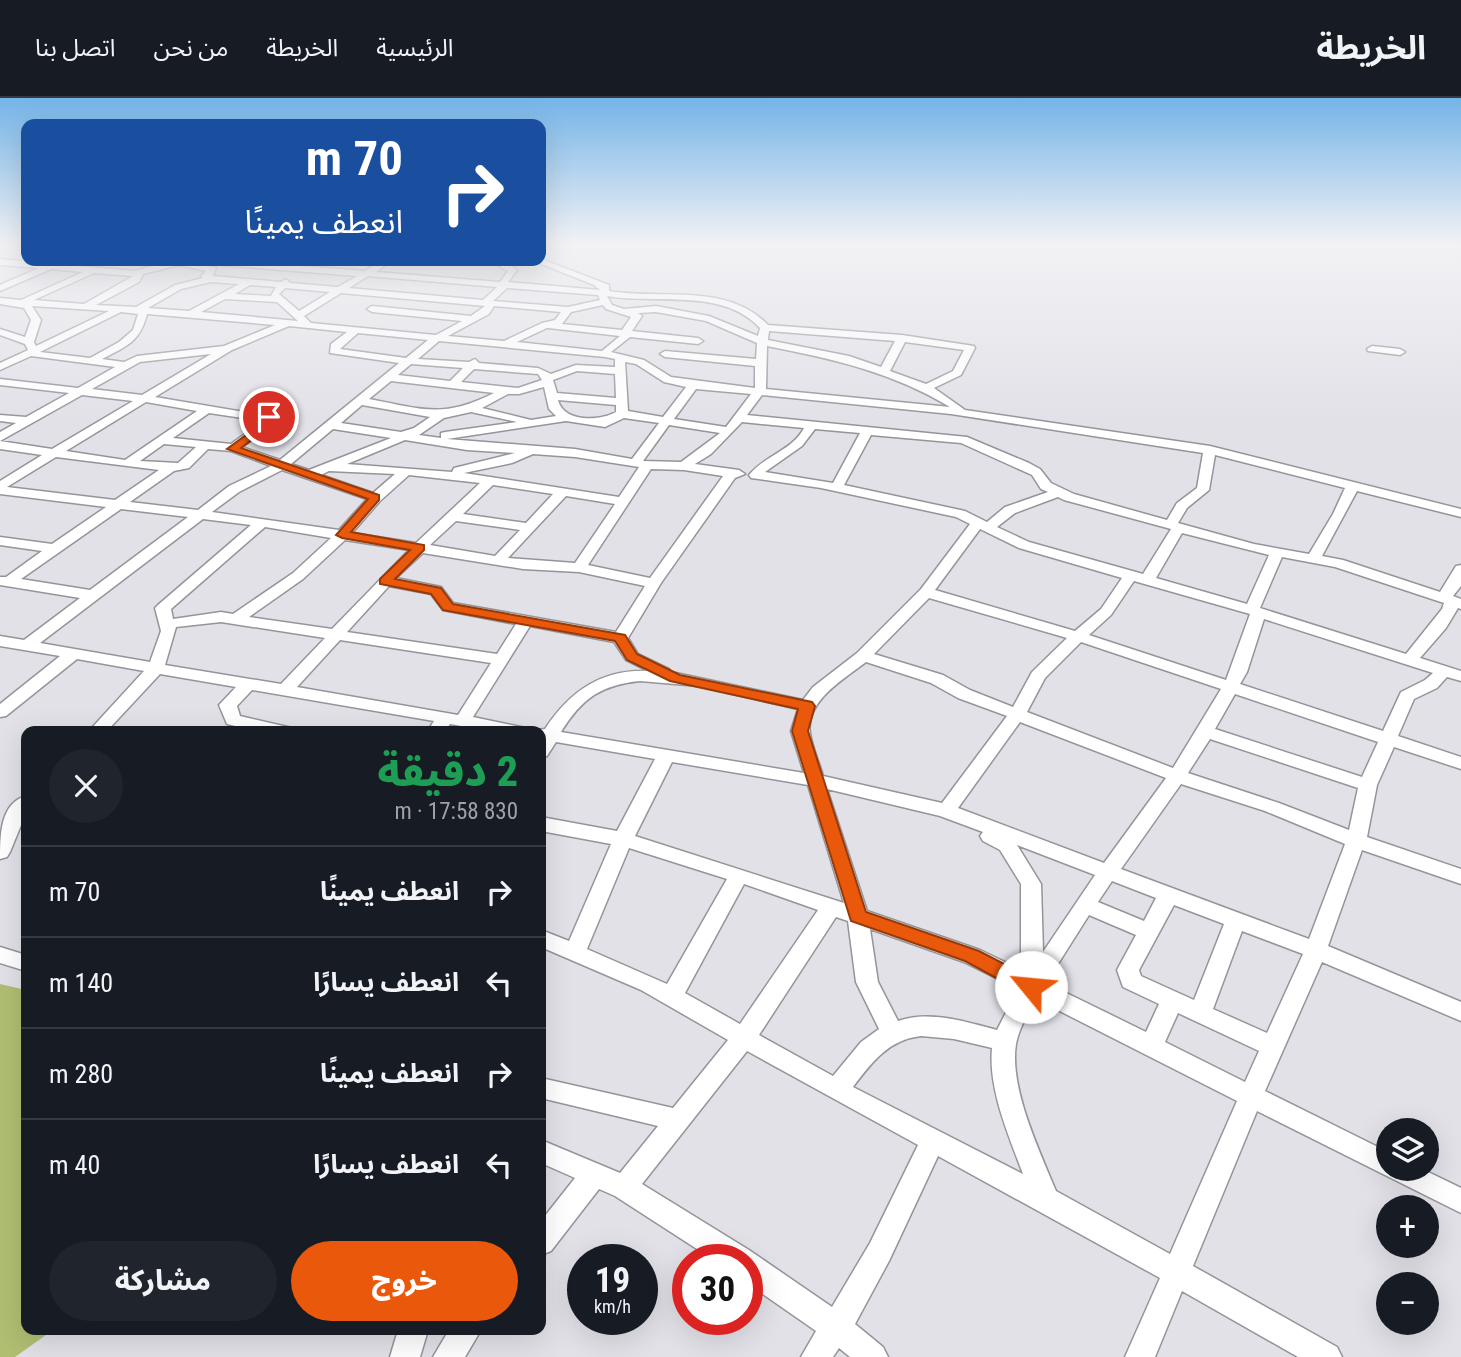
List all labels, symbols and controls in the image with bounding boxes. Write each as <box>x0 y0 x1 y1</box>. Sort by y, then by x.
text: الخريطة <box>1316 28 1426 67</box>
text: اتصل بنا <box>35 34 115 62</box>
text: من نحن <box>153 34 228 62</box>
text: الخريطة <box>266 34 338 62</box>
text: الرئيسية <box>376 34 453 62</box>
text: 70 m <box>306 130 403 187</box>
icon: right <box>427 147 518 238</box>
text: انعطف يمينًا <box>245 203 403 241</box>
pin <box>239 387 299 447</box>
icon: arrive <box>250 398 288 436</box>
text: 2 دقيقة <box>377 747 518 796</box>
button: close <box>49 749 123 823</box>
text: 830 m · 17:58 <box>394 798 518 825</box>
icon: right <box>480 873 518 911</box>
text: انعطف يمينًا <box>320 876 459 906</box>
text: 70 m <box>49 877 100 907</box>
position arrow <box>994 950 1068 1024</box>
icon: left <box>480 964 518 1002</box>
text: انعطف يسارًا <box>313 967 459 997</box>
text: 140 m <box>49 968 113 998</box>
icon: right <box>480 1055 518 1093</box>
text: انعطف يمينًا <box>320 1058 459 1088</box>
text: 280 m <box>49 1059 113 1089</box>
map controls <box>1376 1118 1439 1335</box>
button: layers <box>1376 1118 1439 1181</box>
icon: left <box>480 1146 518 1184</box>
text: انعطف يسارًا <box>313 1149 459 1179</box>
text: 40 m <box>49 1150 100 1180</box>
button: + <box>1376 1195 1439 1258</box>
button: مشاركة <box>49 1241 277 1321</box>
button: خروج <box>291 1241 518 1321</box>
speed limit sign: 30 <box>672 1244 763 1335</box>
text: 19 <box>595 1260 630 1301</box>
button: − <box>1376 1272 1439 1335</box>
text: km/h <box>594 1296 631 1317</box>

